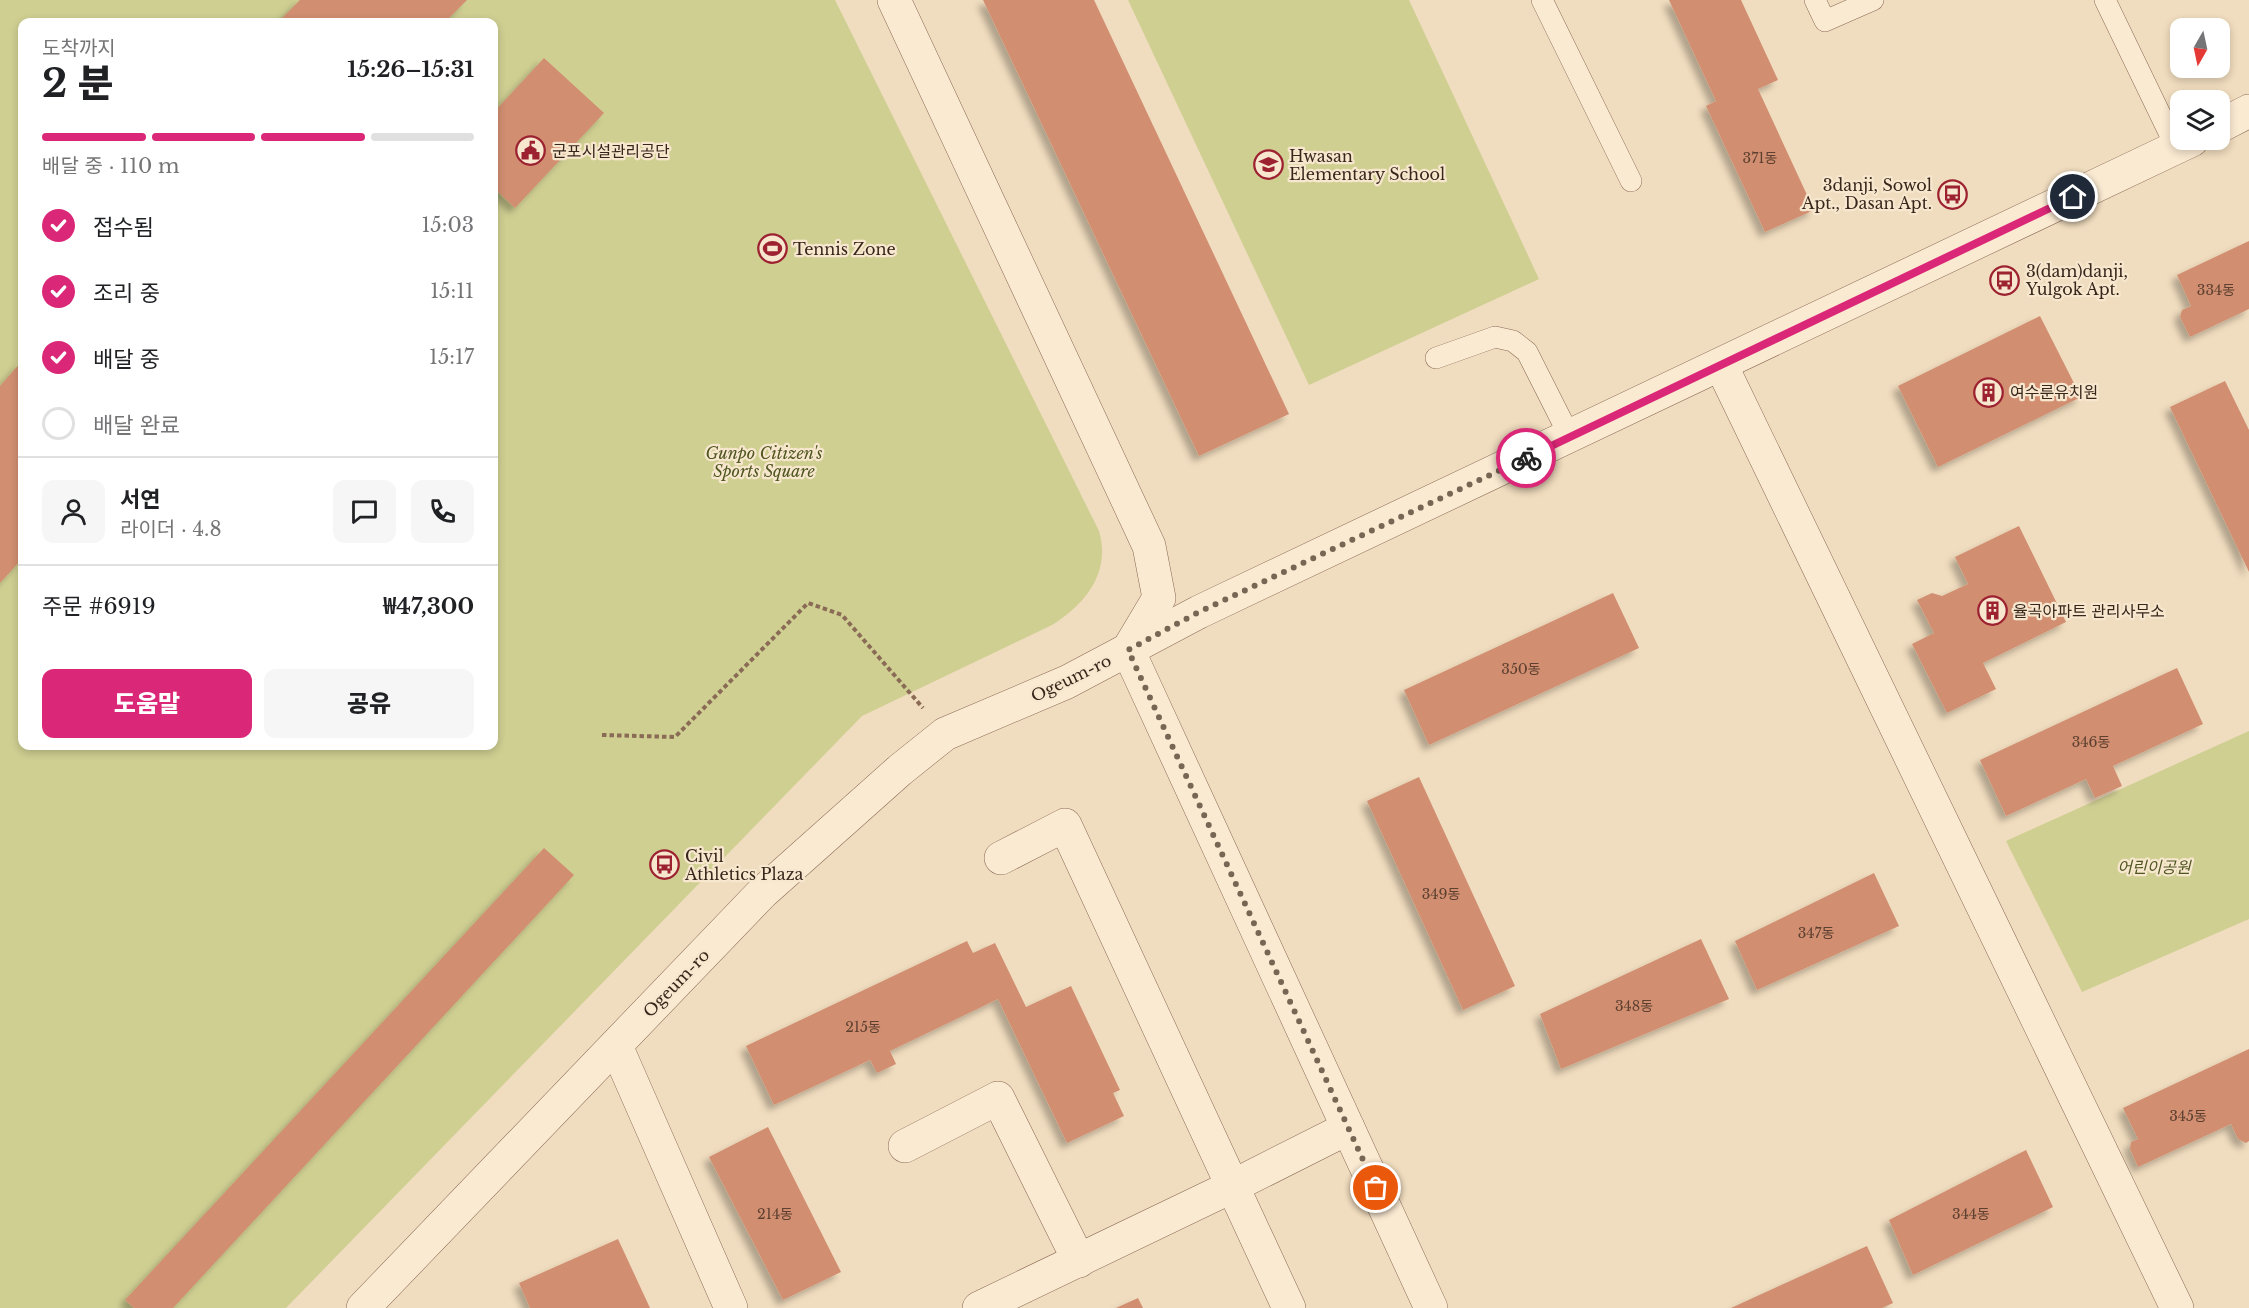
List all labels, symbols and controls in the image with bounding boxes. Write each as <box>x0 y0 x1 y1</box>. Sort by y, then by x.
north arrow <box>2170 18 2230 78</box>
map controls <box>2170 18 2230 150</box>
text: 도착까지 <box>42 36 116 60</box>
text: 15:26–15:31 <box>347 56 474 83</box>
text: 2 분 <box>42 59 114 108</box>
button: layers <box>2170 90 2230 150</box>
public building icon: 군포시설관리공단 <box>515 135 547 167</box>
place label: 군포시설관리공단 <box>552 141 670 161</box>
place label: Hwasan Elementary School <box>1289 146 1445 184</box>
school or university icon: Hwasan Elementary School <box>1252 149 1284 181</box>
house number: 371동 <box>1743 149 1778 167</box>
text: 배달 중 · 110 m <box>42 154 179 178</box>
pin <box>2047 171 2098 222</box>
place label: 3danji, Sowol Apt., Dasan Apt. <box>1801 175 1932 213</box>
bus stop icon: 3danji, Sowol Apt., Dasan Apt. <box>1937 178 1969 210</box>
icon: home <box>2056 180 2089 213</box>
icon: check <box>42 209 75 242</box>
text: 15:03 <box>421 213 474 237</box>
text: 접수됨 <box>93 214 154 241</box>
sports icon: Tennis Zone <box>756 233 788 265</box>
place label: Tennis Zone <box>793 239 896 259</box>
place label: 3(dam)danji, Yulgok Apt. <box>2025 261 2128 299</box>
bus stop icon: 3(dam)danji, Yulgok Apt. <box>1989 264 2021 296</box>
icon: check <box>42 275 75 308</box>
text: 15:11 <box>430 279 474 303</box>
text: 조리 중 <box>93 280 160 307</box>
house number: 334동 <box>2197 281 2235 299</box>
icon: check <box>42 341 75 374</box>
text: 15:17 <box>429 345 474 369</box>
text: 배달 중 <box>93 346 160 373</box>
building icon: 여수룬유치원 <box>1973 376 2005 408</box>
place label: 여수룬유치원 <box>2010 382 2098 402</box>
text: 배달 완료 <box>93 412 180 439</box>
courier <box>1496 428 1556 488</box>
icon: bike <box>1510 442 1543 475</box>
park label: Gunpo Citizen's Sports Square <box>705 443 823 481</box>
button: person <box>42 480 105 543</box>
button: chat <box>333 480 396 543</box>
button: phone <box>411 480 474 543</box>
text: 서연 <box>120 486 160 513</box>
text: 라이더 · 4.8 <box>120 517 222 541</box>
text: 주문 #6919 <box>42 593 156 620</box>
text: ₩47,300 <box>383 593 474 620</box>
building icon: 율곡아파트 관리사무소 <box>1976 595 2008 627</box>
place label: 율곡아파트 관리사무소 <box>2013 601 2165 621</box>
street label: Ogeum-ro <box>1028 650 1114 706</box>
house number: 350동 <box>1501 660 1541 678</box>
button: 도움말 <box>42 669 252 738</box>
button: 공유 <box>264 669 474 738</box>
house number: 346동 <box>2072 733 2110 751</box>
place label: Civil Athletics Plaza <box>684 846 804 884</box>
bus stop icon: Civil Athletics Plaza <box>648 849 680 881</box>
park label: 어린이공원 <box>2117 857 2192 877</box>
house number: 349동 <box>1422 885 1460 903</box>
house number: 347동 <box>1798 924 1834 942</box>
street label: Ogeum-ro <box>639 945 713 1021</box>
house number: 348동 <box>1615 997 1653 1015</box>
house number: 215동 <box>845 1018 881 1036</box>
house number: 345동 <box>2169 1107 2207 1125</box>
pin <box>1350 1162 1401 1213</box>
icon: bag <box>1359 1171 1392 1204</box>
house number: 214동 <box>757 1205 793 1223</box>
house number: 344동 <box>1952 1205 1990 1223</box>

